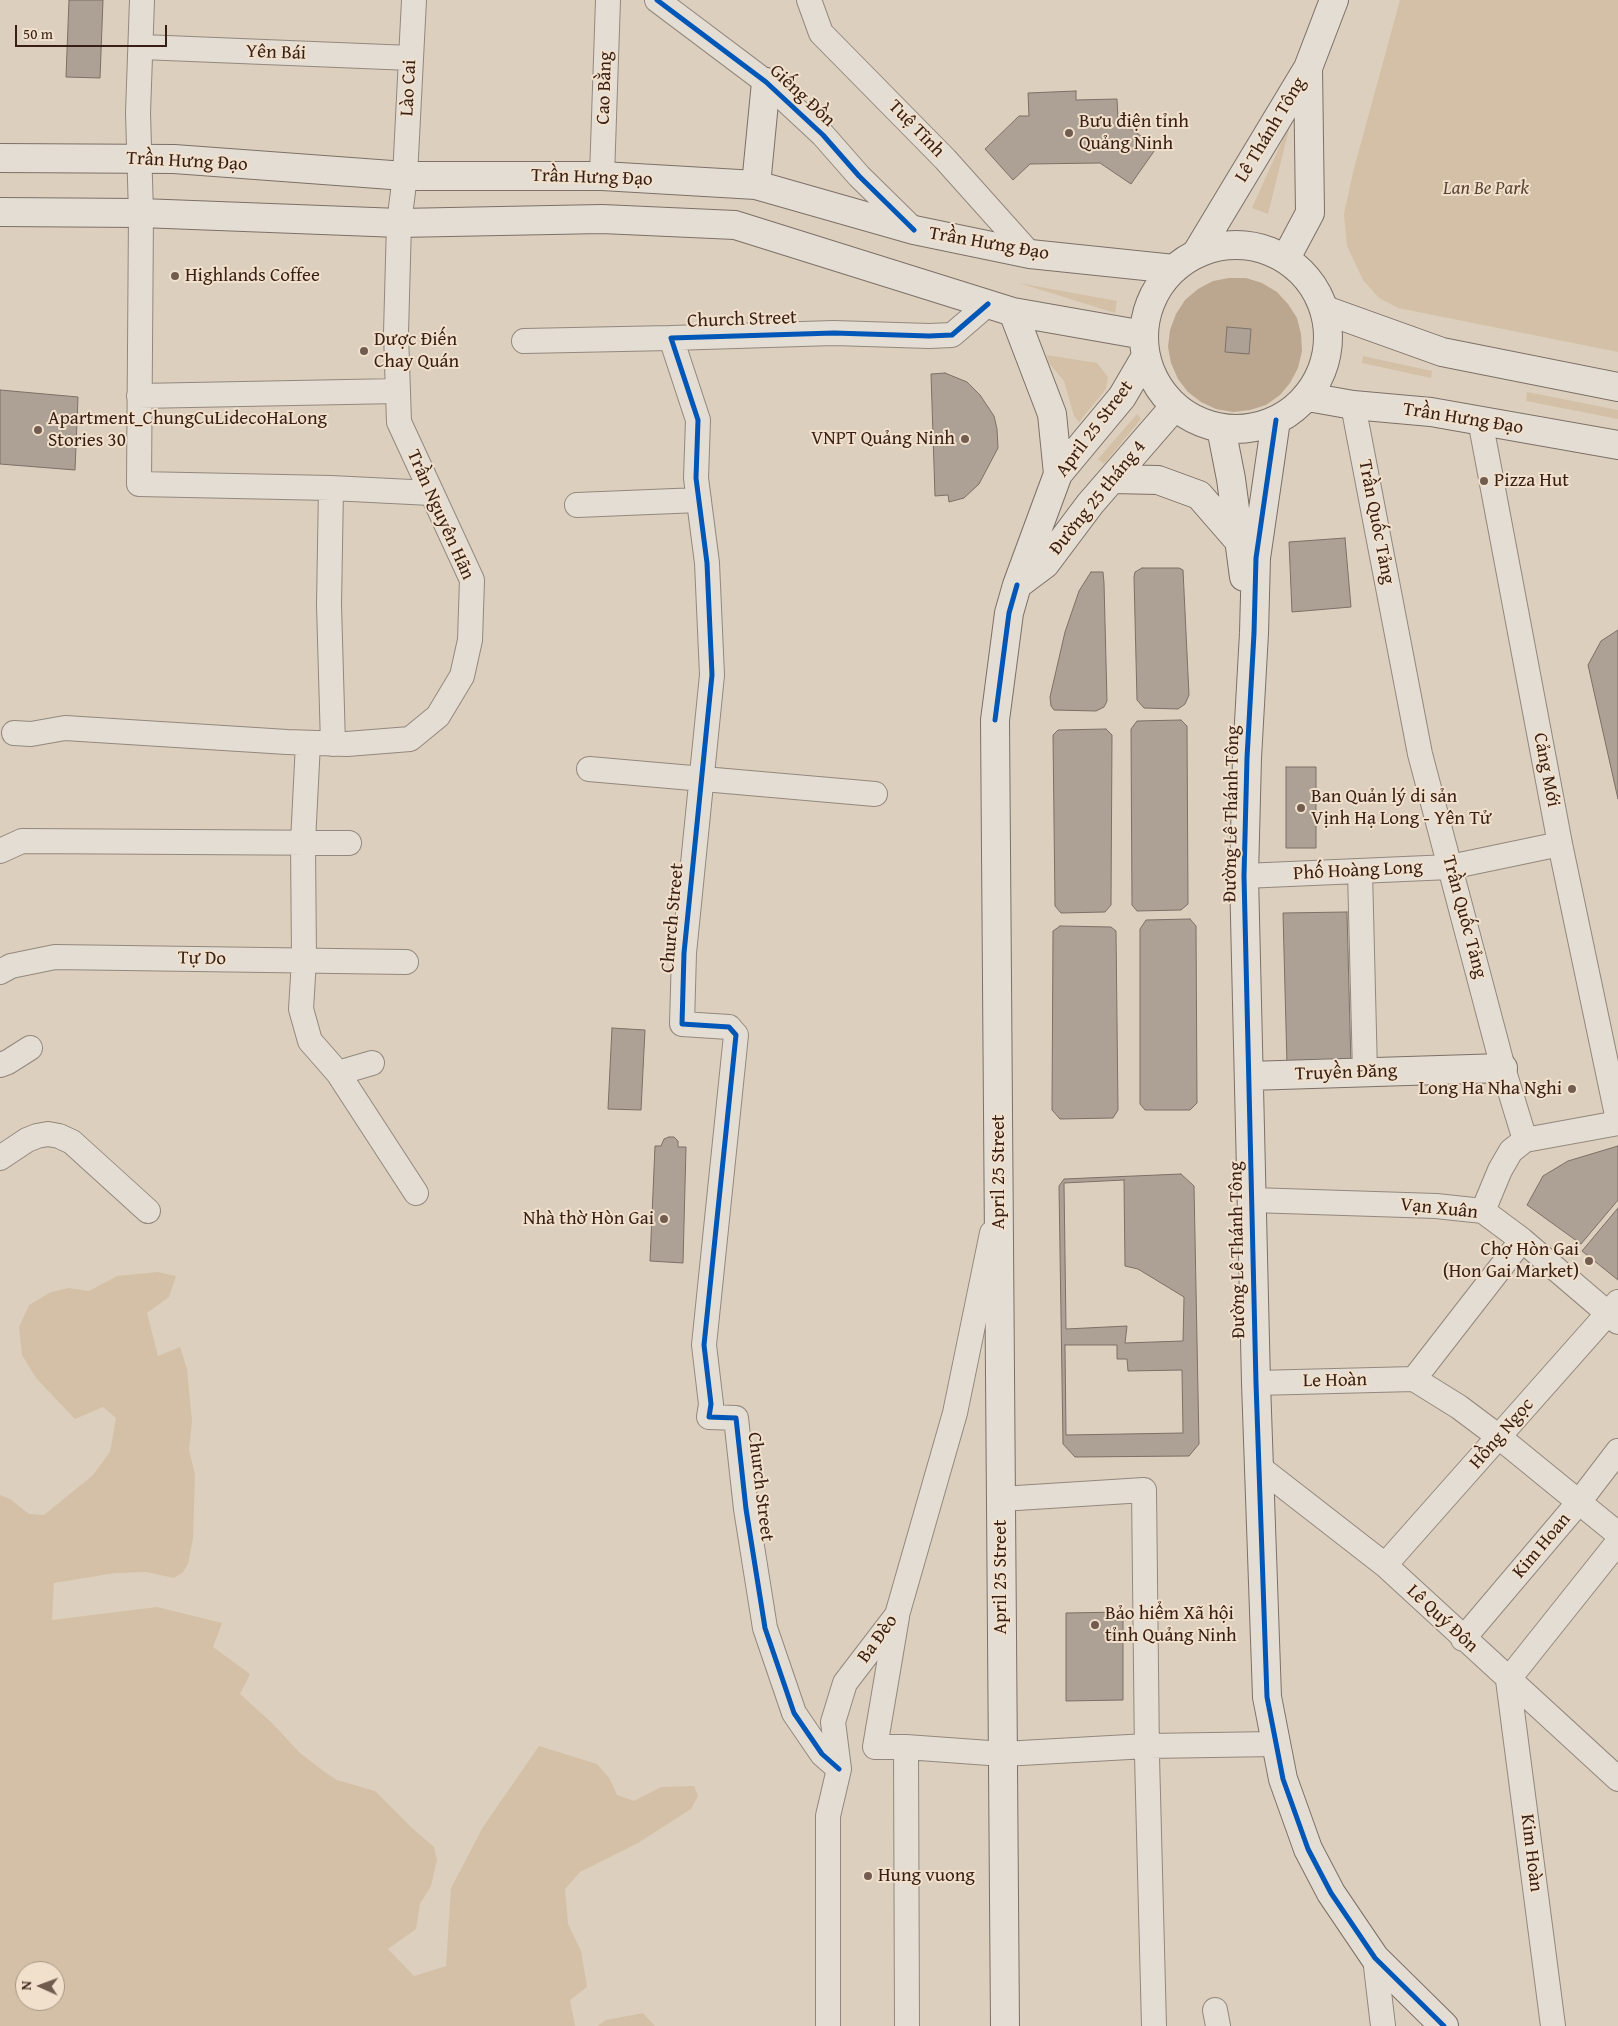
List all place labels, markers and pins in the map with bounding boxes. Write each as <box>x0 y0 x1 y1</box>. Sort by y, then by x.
place label: Bưu điện tỉnh Quảng Ninh <box>1079 111 1189 155</box>
marker: Bưu điện tỉnh Quảng Ninh <box>1063 127 1075 139</box>
place label: Highlands Coffee <box>185 265 320 287</box>
marker: Highlands Coffee <box>169 270 181 282</box>
place label: Dược Điến Chay Quán <box>374 329 459 373</box>
marker: Dược Điến Chay Quán <box>358 345 370 357</box>
place label: Apartment_ChungCuLidecoHaLong Stories 30 <box>48 408 327 452</box>
marker: Apartment_ChungCuLidecoHaLong Stories 30 <box>32 424 44 436</box>
place label: VNPT Quảng Ninh <box>811 428 955 450</box>
marker: VNPT Quảng Ninh <box>959 433 971 445</box>
place label: Pizza Hut <box>1494 470 1569 492</box>
marker: Pizza Hut <box>1478 475 1490 487</box>
place label: Ban Quản lý di sản Vịnh Hạ Long - Yên Tử <box>1311 786 1492 830</box>
marker: Ban Quản lý di sản Vịnh Hạ Long - Yên Tử <box>1295 802 1307 814</box>
place label: Long Ha Nha Nghi <box>1419 1078 1562 1100</box>
marker: Long Ha Nha Nghi <box>1566 1083 1578 1095</box>
place label: Nhà thờ Hòn Gai <box>523 1208 654 1230</box>
marker: Nhà thờ Hòn Gai <box>658 1213 670 1225</box>
place label: Chợ Hòn Gai (Hon Gai Market) <box>1443 1239 1579 1283</box>
marker: Chợ Hòn Gai (Hon Gai Market) <box>1583 1255 1595 1267</box>
place label: Bảo hiểm Xã hội tỉnh Quảng Ninh <box>1105 1603 1237 1647</box>
marker: Bảo hiểm Xã hội tỉnh Quảng Ninh <box>1089 1619 1101 1631</box>
place label: Hung vuong <box>878 1865 975 1887</box>
marker: Hung vuong <box>862 1870 874 1882</box>

